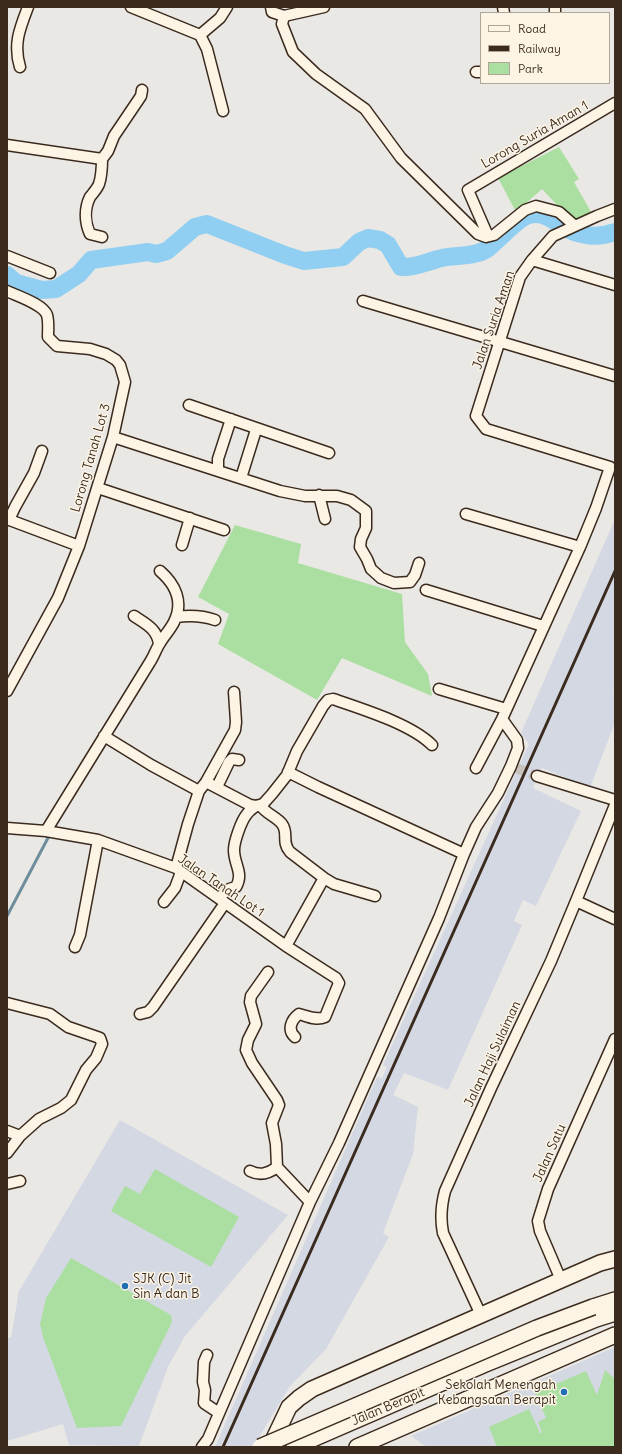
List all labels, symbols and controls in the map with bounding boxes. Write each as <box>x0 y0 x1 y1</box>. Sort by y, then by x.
legend <box>480 12 610 84</box>
text: Road <box>518 21 546 36</box>
text: Railway <box>518 41 561 56</box>
text: Park <box>518 61 543 76</box>
street label: Lorong Suria Aman 1 <box>479 98 591 172</box>
street label: Jalan Suria Aman <box>470 269 518 371</box>
street label: Lorong Tanah Lot 3 <box>68 402 114 514</box>
street label: Jalan Tanah Lot 1 <box>175 851 267 921</box>
street label: Jalan Haji Sulaiman <box>462 999 524 1109</box>
street label: Jalan Satu <box>530 1122 570 1184</box>
place label: SJK (C) Jit Sin A dan B <box>133 1271 199 1302</box>
marker: SJK (C) Jit Sin A dan B <box>120 1281 130 1291</box>
place label: Sekolah Menengah Kebangsaan Berapit <box>438 1377 556 1408</box>
street label: Jalan Berapit <box>349 1385 427 1429</box>
marker: Sekolah Menengah Kebangsaan Berapit <box>559 1387 569 1397</box>

